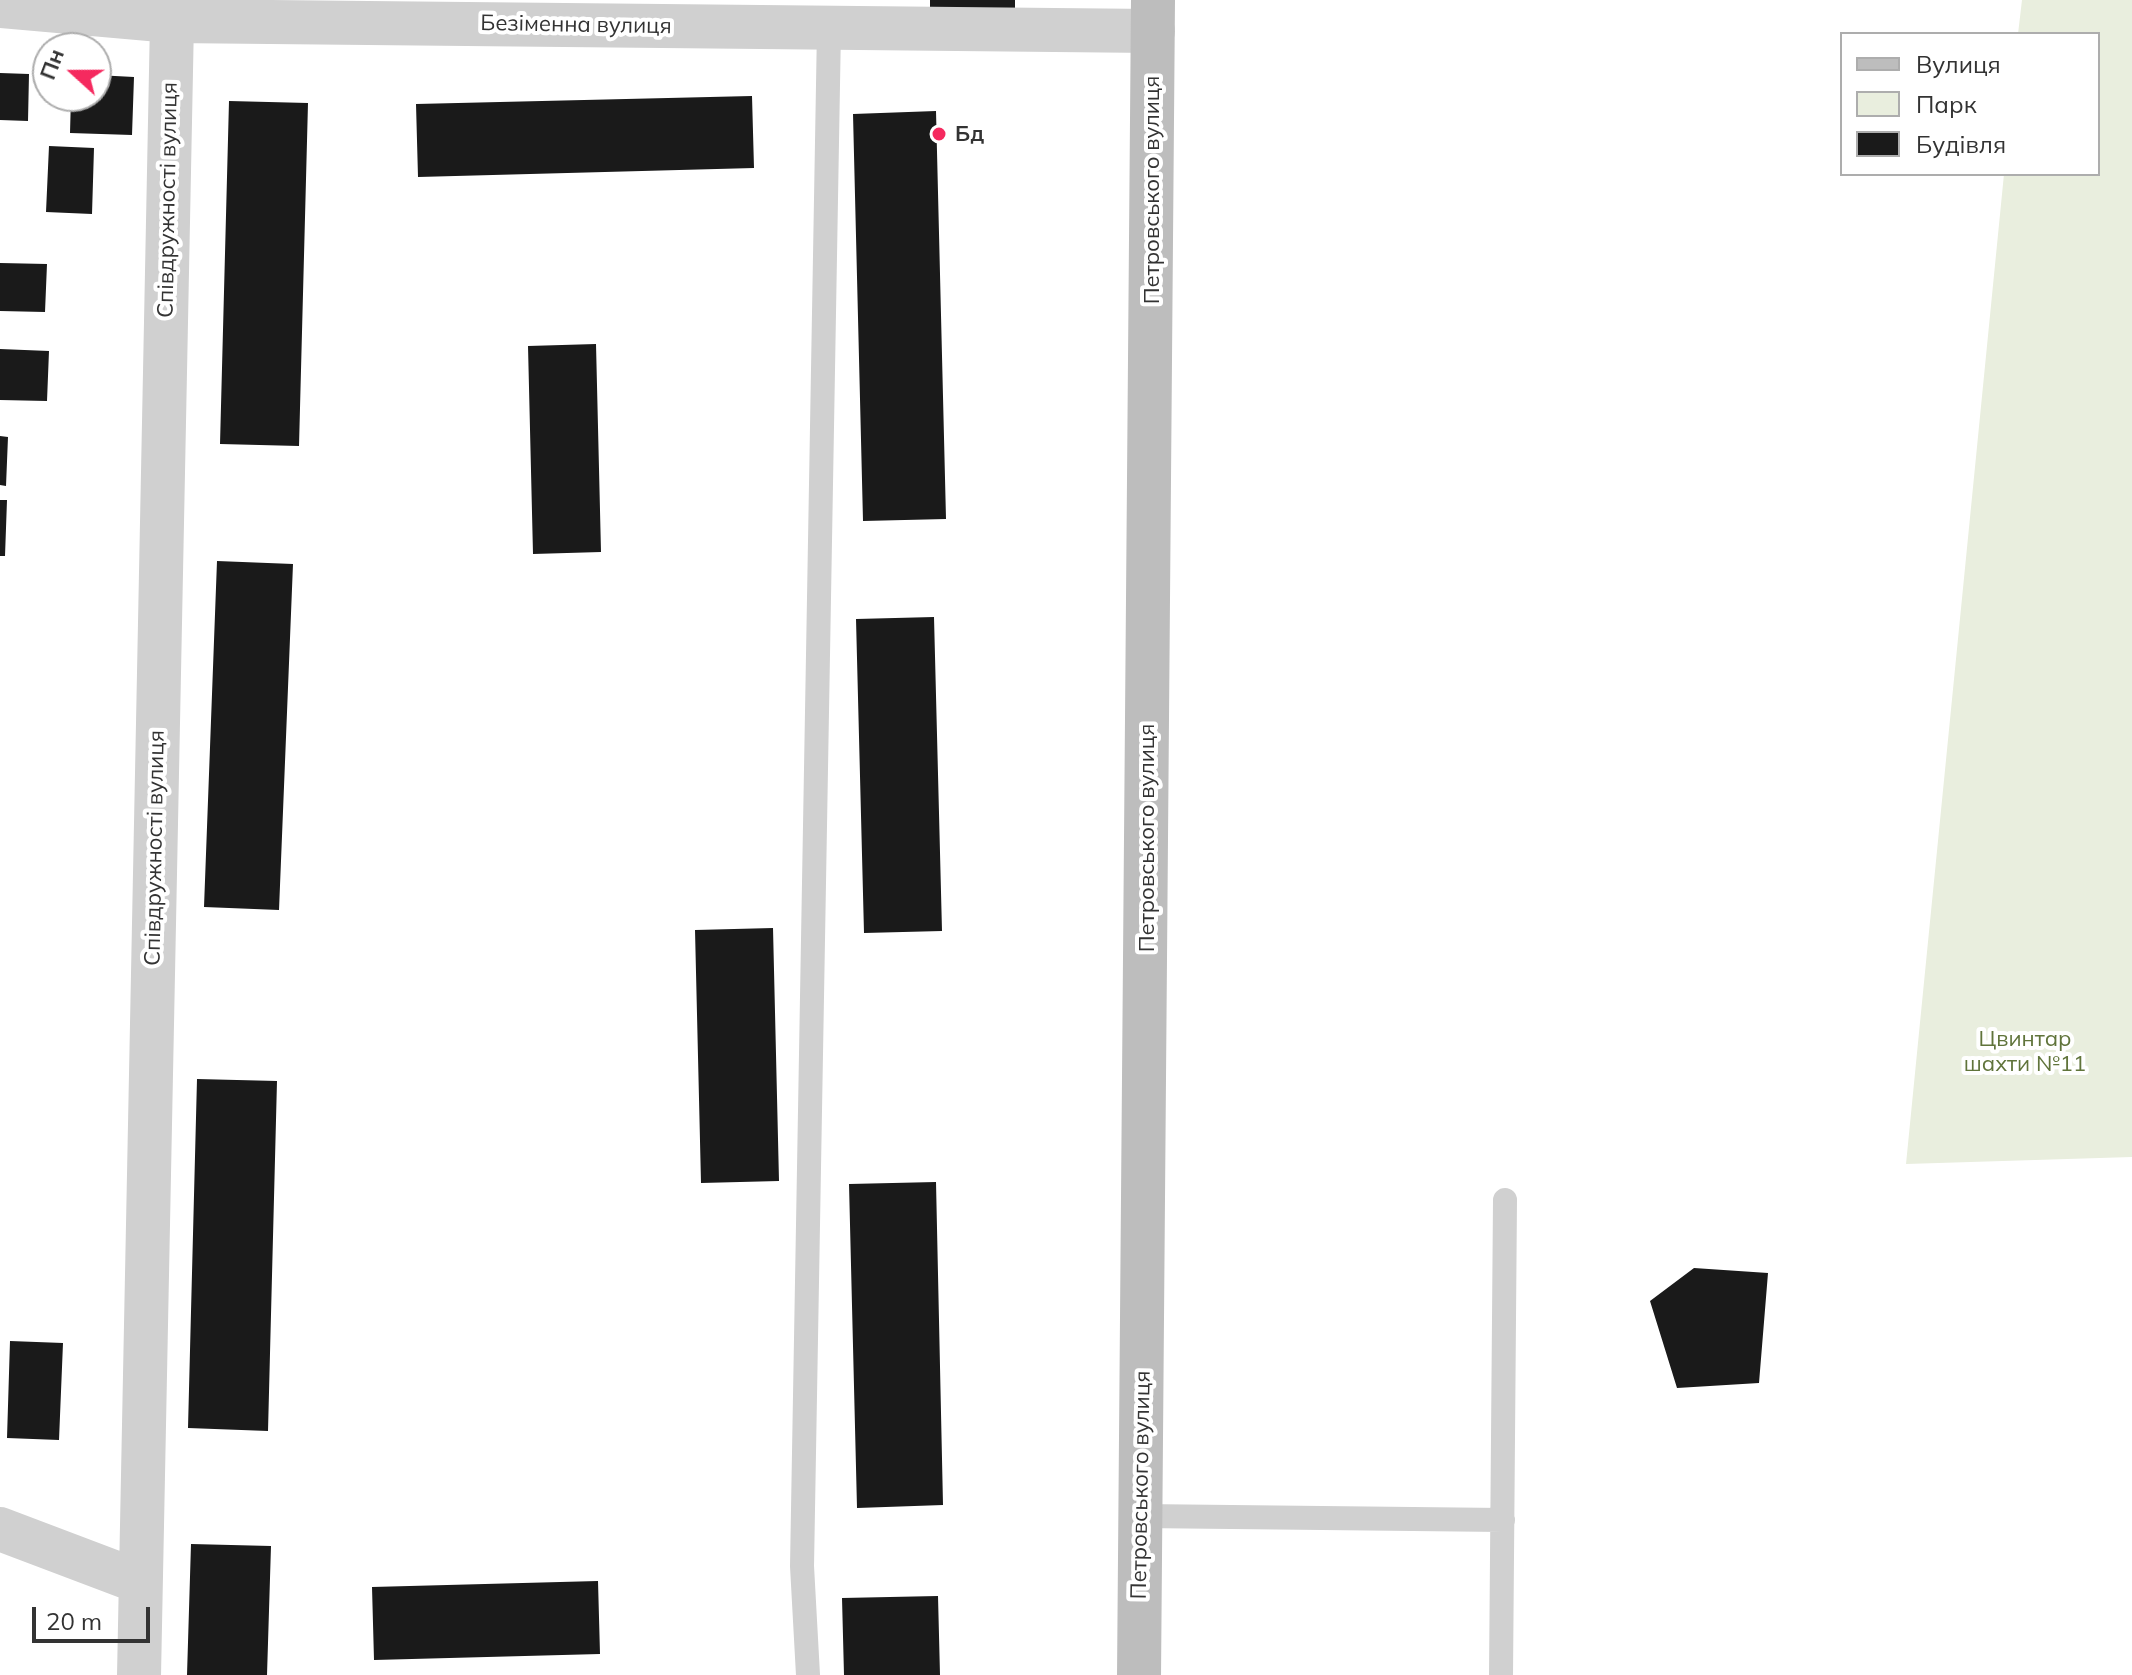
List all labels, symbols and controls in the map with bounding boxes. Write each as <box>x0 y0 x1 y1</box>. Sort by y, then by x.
street label: Безіменна вулиця <box>480 10 672 40</box>
north arrow <box>32 32 112 112</box>
legend <box>1840 32 2100 176</box>
text: Пн <box>33 45 70 83</box>
text: Вулиця <box>1916 49 2001 79</box>
street label: Петровського вулиця <box>1139 76 1165 304</box>
street label: Співдружності вулиця <box>153 82 183 318</box>
text: Парк <box>1916 89 1977 119</box>
place label: Бд <box>955 121 984 147</box>
marker: Бд <box>930 125 948 143</box>
text: Будівля <box>1916 129 2006 159</box>
street label: Петровського вулиця <box>1134 724 1160 952</box>
street label: Співдружності вулиця <box>140 730 170 966</box>
park label: Цвинтар шахти №11 <box>1964 1026 2086 1078</box>
street label: Петровського вулиця <box>1126 1370 1156 1600</box>
scale bar <box>36 1591 154 1641</box>
text: 20 m <box>46 1606 102 1636</box>

